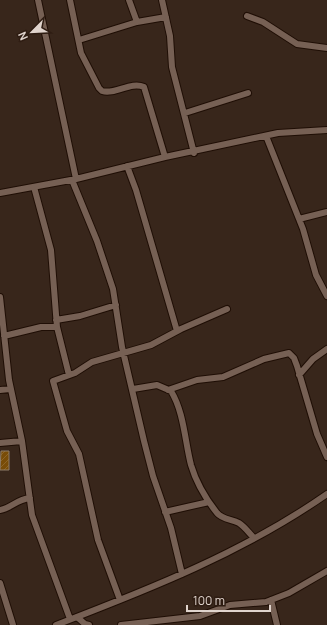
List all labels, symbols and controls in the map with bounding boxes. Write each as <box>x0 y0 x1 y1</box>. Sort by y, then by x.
north arrow <box>12 12 52 52</box>
text: N <box>14 30 31 43</box>
scale bar <box>187 587 270 613</box>
text: 100 m <box>193 592 225 609</box>

